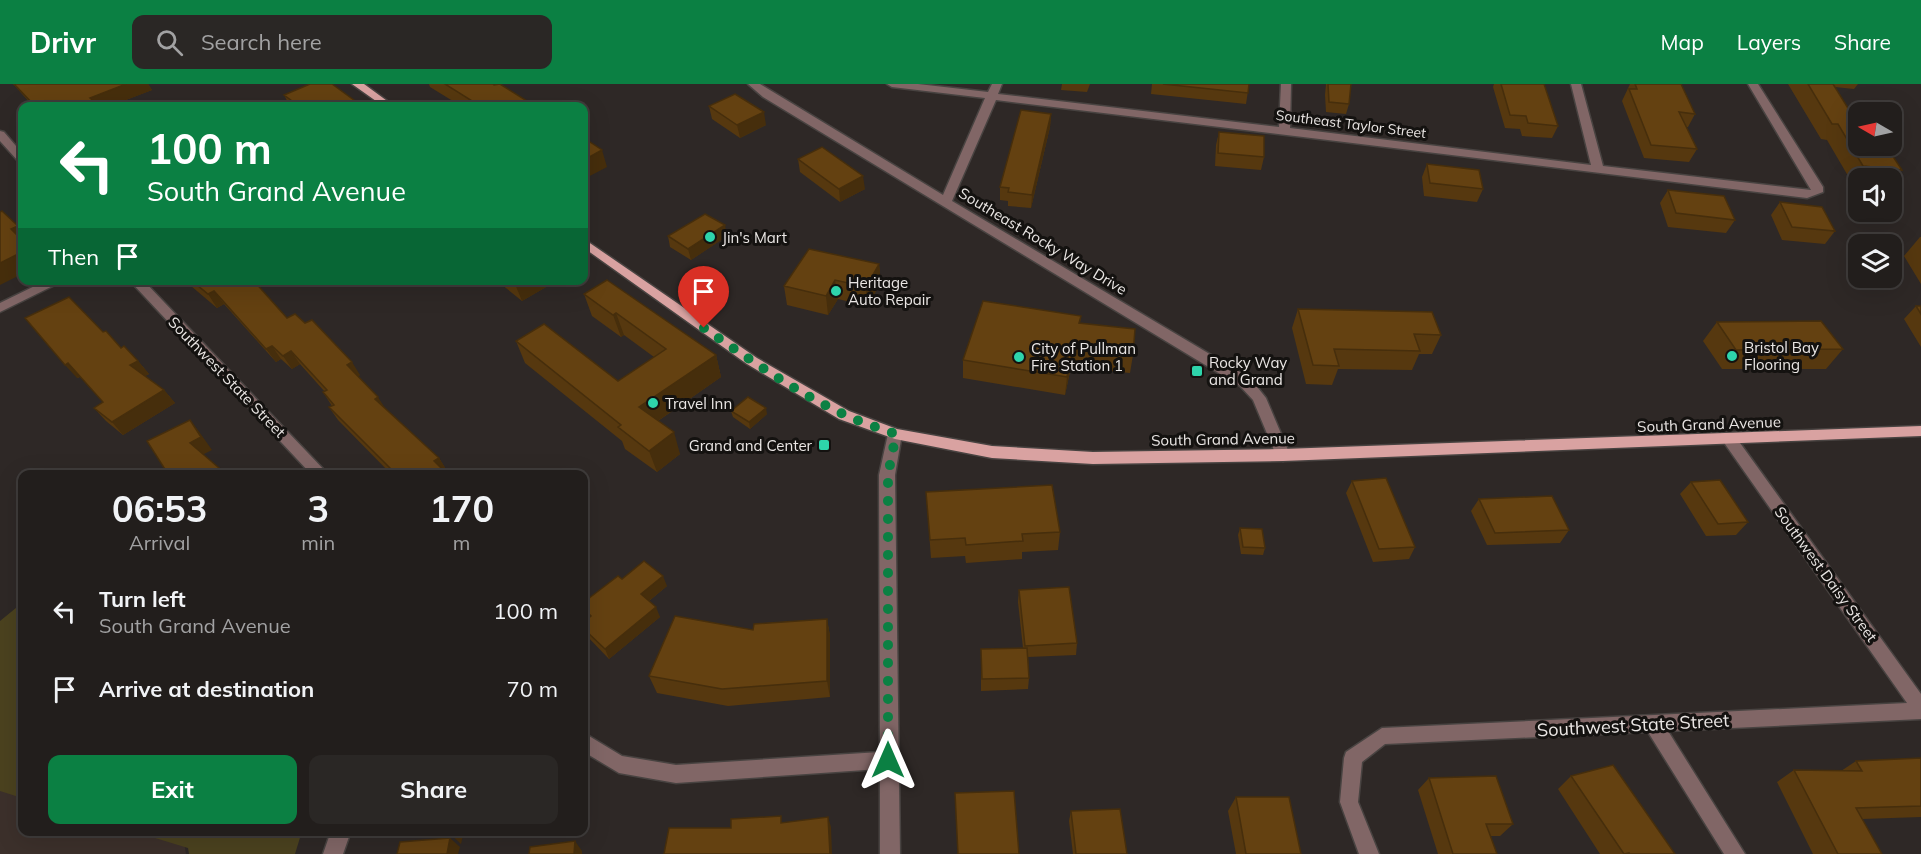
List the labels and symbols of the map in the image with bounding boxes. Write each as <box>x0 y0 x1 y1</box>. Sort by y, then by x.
north arrow <box>1848 102 1902 156</box>
street label: Southeast Taylor Street <box>1275 106 1427 142</box>
street label: Southeast Rocky Way Drive <box>956 183 1130 299</box>
place label: Jin's Mart <box>722 228 787 247</box>
marker: Jin's Mart <box>703 230 717 244</box>
pin <box>678 266 729 328</box>
place label: Heritage Auto Repair <box>848 273 931 309</box>
marker: Heritage Auto Repair <box>829 284 843 298</box>
street label: Southwest State Street <box>164 313 290 441</box>
place label: Bristol Bay Flooring <box>1744 338 1819 374</box>
place label: City of Pullman Fire Station 1 <box>1031 339 1136 375</box>
marker: Bristol Bay Flooring <box>1725 349 1739 363</box>
marker: City of Pullman Fire Station 1 <box>1012 350 1026 364</box>
place label: Rocky Way and Grand <box>1209 353 1287 389</box>
marker: Rocky Way and Grand <box>1190 364 1204 378</box>
place label: Travel Inn <box>665 394 732 413</box>
marker: Travel Inn <box>646 396 660 410</box>
street label: South Grand Avenue <box>1637 412 1781 436</box>
street label: South Grand Avenue <box>1151 428 1295 450</box>
place label: Grand and Center <box>689 436 813 455</box>
marker: Grand and Center <box>817 438 831 452</box>
street label: Southwest Daisy Street <box>1771 503 1881 645</box>
street label: Southwest State Street <box>1536 708 1730 742</box>
position arrow <box>856 728 920 792</box>

